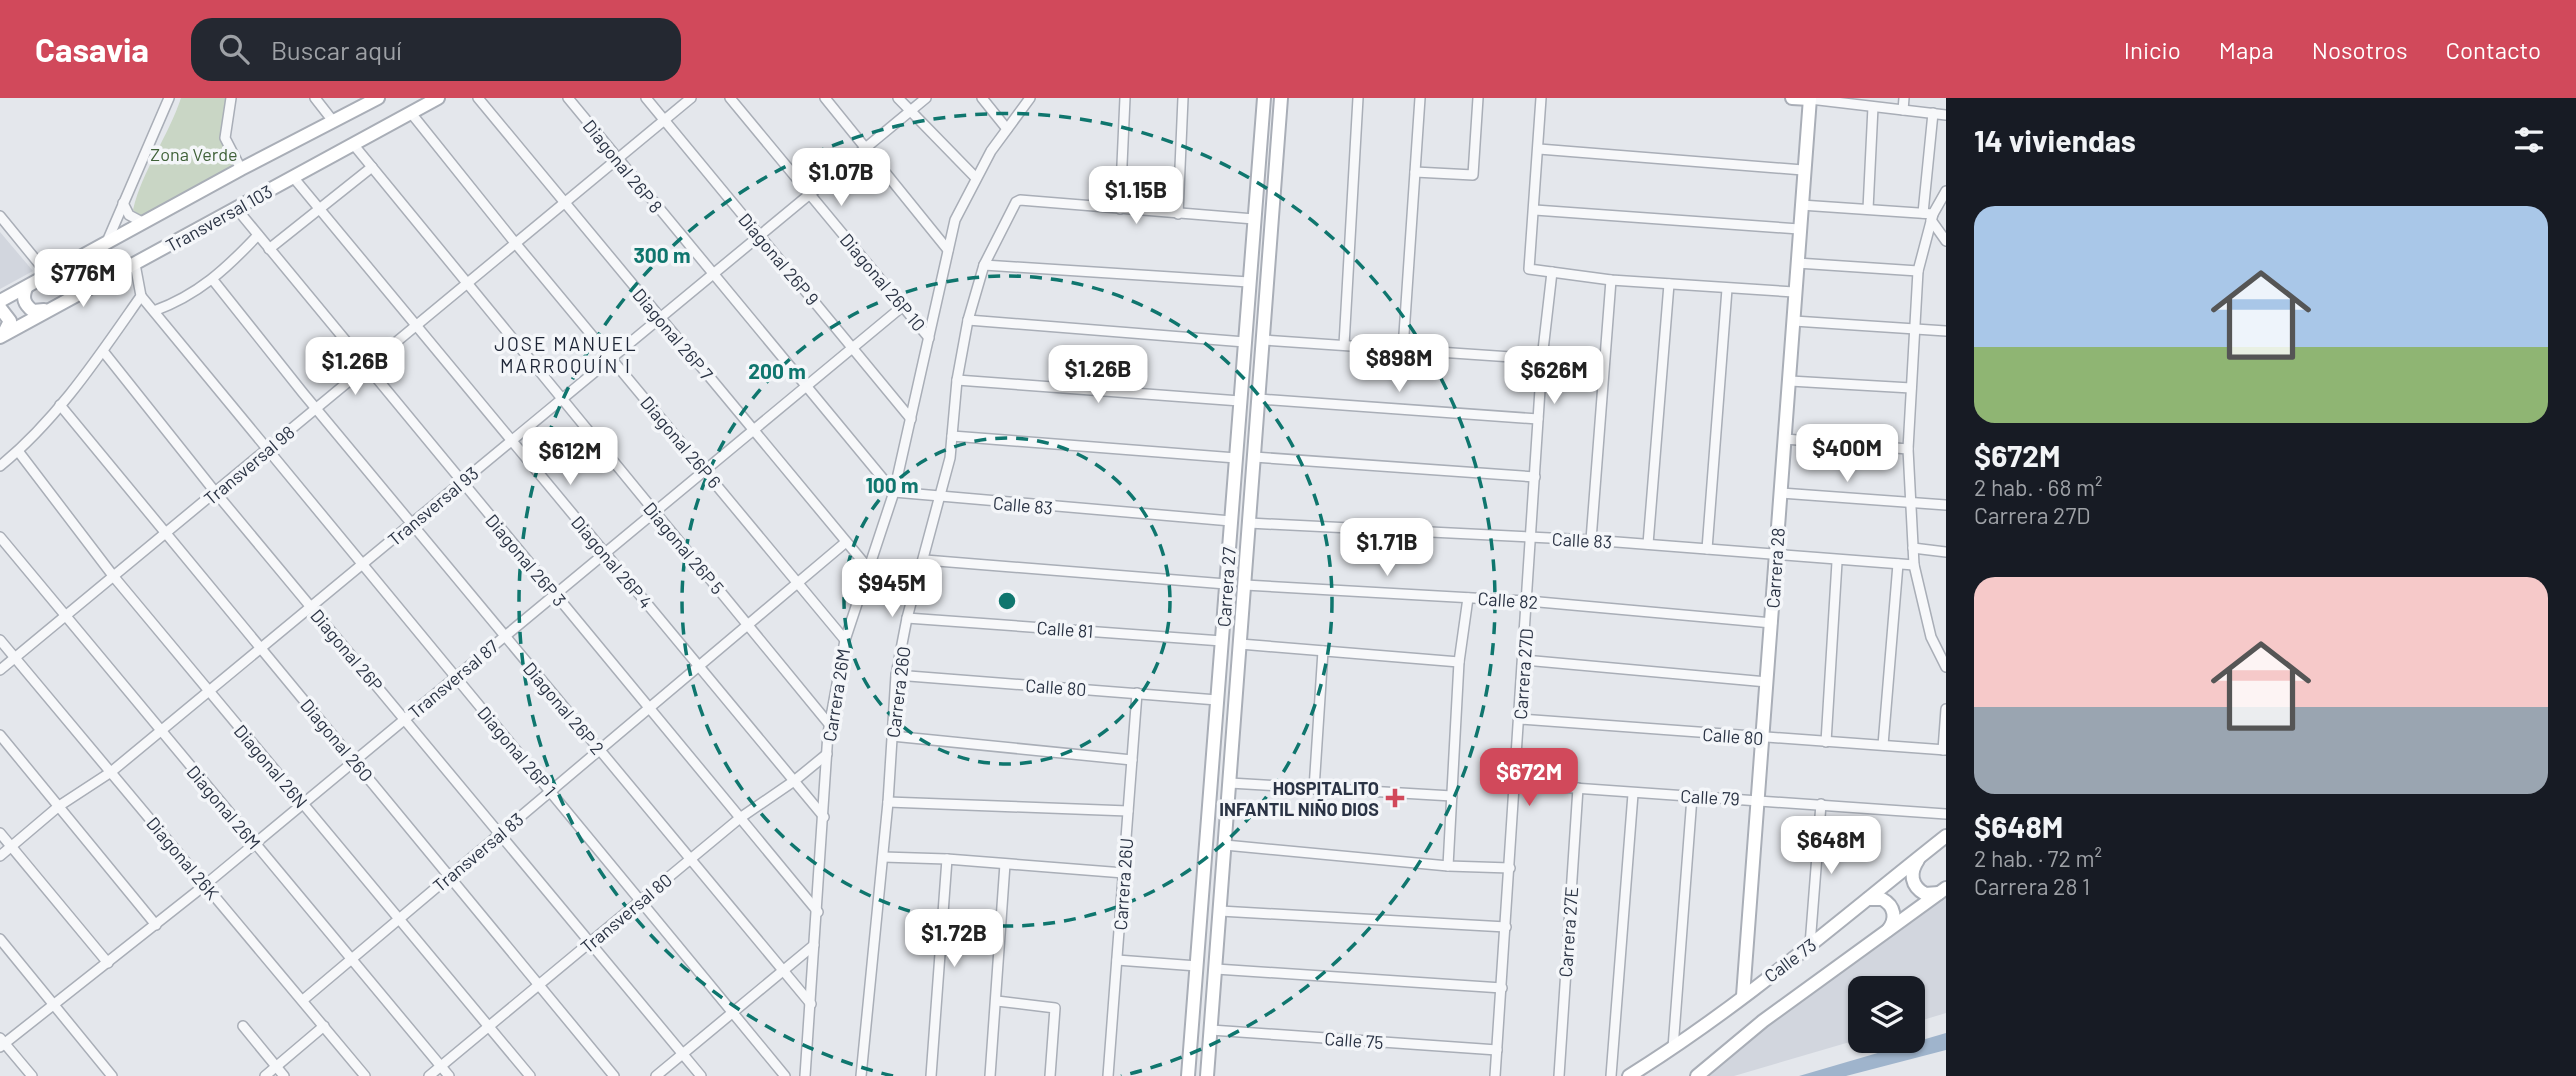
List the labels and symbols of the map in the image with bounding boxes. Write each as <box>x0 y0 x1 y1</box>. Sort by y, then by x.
street label: Diagonal 26P 8 <box>579 115 667 217</box>
park label: Zona Verde <box>150 143 238 165</box>
pin: $1.07B <box>784 148 898 208</box>
pin: $1.15B <box>1079 166 1193 226</box>
street label: Transversal 103 <box>162 180 276 256</box>
street label: Diagonal 26P 9 <box>734 208 824 310</box>
street label: Diagonal 26P 10 <box>836 229 930 335</box>
text: 300 m <box>633 242 691 267</box>
pin: $776M <box>34 250 132 309</box>
street label: Diagonal 26P 7 <box>628 284 718 385</box>
district label: JOSE MANUEL MARROQUÍN I <box>494 332 638 377</box>
pin: $898M <box>1350 334 1448 394</box>
pin: $1.26B <box>298 338 412 397</box>
pin: $1.26B <box>1041 345 1155 405</box>
pin: $626M <box>1505 346 1603 406</box>
text: 200 m <box>748 358 806 383</box>
street label: Diagonal 26P 6 <box>636 391 726 493</box>
street label: Transversal 98 <box>199 421 299 509</box>
pin: $400M <box>1798 424 1896 484</box>
pin: $612M <box>521 428 619 487</box>
street label: Transversal 93 <box>383 462 483 550</box>
text: 100 m <box>865 472 919 497</box>
street label: Calle 83 <box>992 491 1054 519</box>
street label: Diagonal 26P 5 <box>639 497 729 599</box>
street label: Diagonal 26P 3 <box>481 509 571 611</box>
street label: Diagonal 26P 4 <box>567 511 657 613</box>
pin: $1.71B <box>1330 518 1444 578</box>
street label: Calle 83 <box>1551 527 1613 553</box>
street label: Carrera 28 <box>1761 527 1789 609</box>
street label: Carrera 27 <box>1212 546 1240 628</box>
pin: $945M <box>843 560 941 619</box>
street label: Calle 82 <box>1477 587 1539 613</box>
centre of rings <box>995 589 1019 613</box>
street label: Diagonal 26P <box>306 604 388 696</box>
street label: Calle 81 <box>1036 616 1094 642</box>
street label: Carrera 27D <box>1509 628 1537 720</box>
street label: Transversal 87 <box>404 635 503 723</box>
street label: Carrera 26O <box>881 645 915 739</box>
street label: Carrera 26M <box>818 647 854 743</box>
street label: Diagonal 26P 2 <box>519 657 609 759</box>
street label: Calle 80 <box>1025 674 1087 700</box>
street label: Diagonal 26O <box>296 694 378 786</box>
street label: Diagonal 26P 1 <box>473 702 561 800</box>
street label: Diagonal 26N <box>230 720 312 812</box>
street label: Calle 80 <box>1702 723 1764 749</box>
pin: $672M <box>1480 748 1578 808</box>
street label: Diagonal 26M <box>183 761 265 853</box>
place label: HOSPITALITO INFANTIL NIÑO DIOS <box>1219 777 1379 820</box>
street label: Calle 79 <box>1680 784 1740 810</box>
marker: HOSPITALITO INFANTIL NIÑO DIOS <box>1385 788 1405 808</box>
street label: Transversal 83 <box>428 808 528 896</box>
street label: Diagonal 26K <box>142 812 224 904</box>
pin: $648M <box>1782 816 1880 876</box>
street label: Carrera 26U <box>1109 837 1137 931</box>
street label: Transversal 80 <box>576 868 676 958</box>
street label: Carrera 27E <box>1554 886 1582 978</box>
pin: $1.72B <box>897 910 1011 969</box>
street label: Calle 73 <box>1760 933 1820 987</box>
street label: Calle 75 <box>1324 1027 1384 1053</box>

